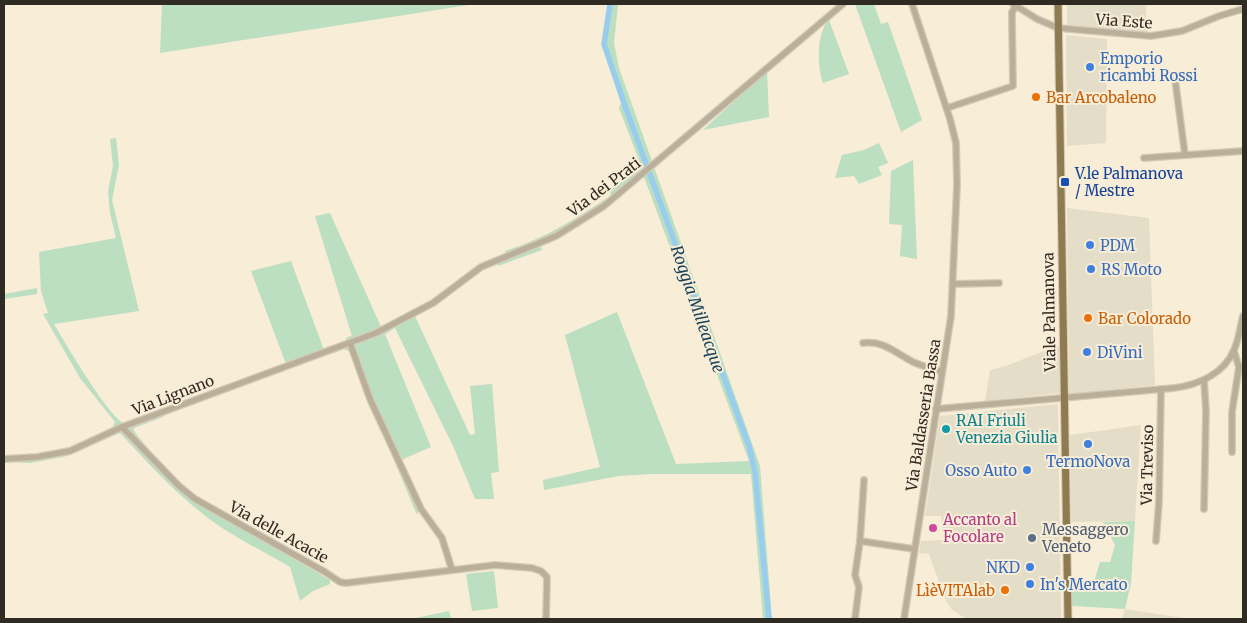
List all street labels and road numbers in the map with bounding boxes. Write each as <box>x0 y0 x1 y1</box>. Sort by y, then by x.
street label: Via Este <box>1094 9 1153 32</box>
street label: Via dei Prati <box>563 153 644 221</box>
street label: Viale Palmanova <box>1038 252 1060 373</box>
street label: Via Baldasseria Bassa <box>901 337 944 494</box>
street label: Via Lignano <box>128 371 217 420</box>
street label: Via Treviso <box>1137 424 1157 506</box>
street label: Via delle Acacie <box>225 496 332 567</box>

